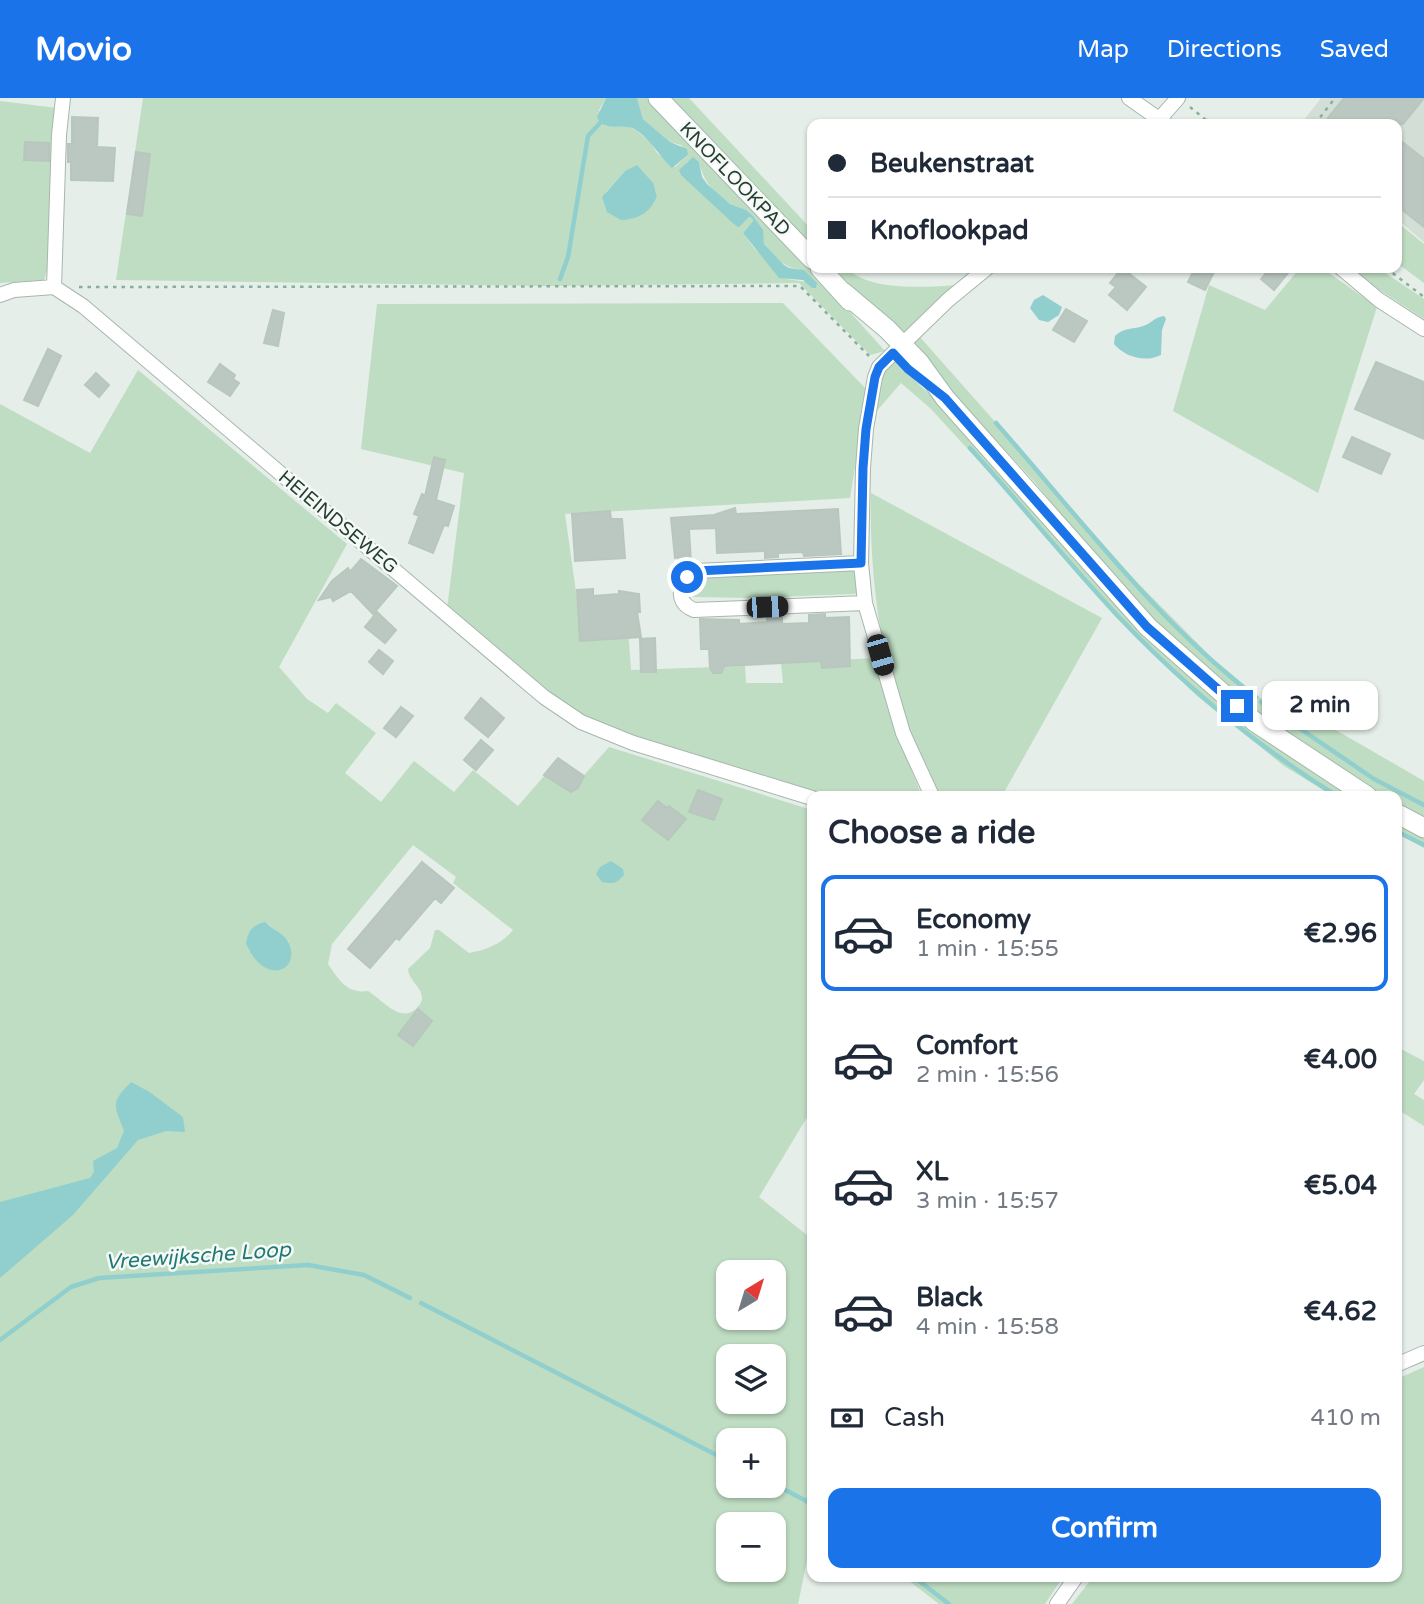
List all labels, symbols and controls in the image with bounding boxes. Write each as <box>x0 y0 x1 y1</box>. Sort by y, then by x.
text: Movio <box>35 30 132 69</box>
text: Map <box>1077 35 1129 64</box>
text: Directions <box>1167 35 1282 64</box>
text: Saved <box>1320 35 1389 64</box>
street label: KNOFLOOKPAD <box>675 117 795 241</box>
text: Beukenstraat <box>870 148 1034 179</box>
text: Knoflookpad <box>870 215 1029 246</box>
street label: HEIEINDSEWEG <box>274 466 402 578</box>
route start <box>671 561 703 593</box>
car <box>746 596 789 618</box>
car <box>865 632 896 678</box>
callout: 2 min <box>1262 682 1377 730</box>
route end <box>1221 690 1253 722</box>
text: 2 min <box>1289 691 1351 719</box>
text: Choose a ride <box>828 814 1035 852</box>
icon: car <box>832 902 895 965</box>
text: Economy <box>916 904 1031 935</box>
text: €2.96 <box>1304 918 1377 949</box>
text: 1 min · 15:55 <box>916 935 1059 963</box>
icon: car <box>832 1028 895 1091</box>
text: Comfort <box>916 1030 1018 1061</box>
text: €4.00 <box>1304 1044 1377 1075</box>
text: 2 min · 15:56 <box>916 1061 1059 1089</box>
icon: car <box>832 1154 895 1217</box>
text: XL <box>916 1156 948 1187</box>
text: €5.04 <box>1304 1170 1377 1201</box>
text: 3 min · 15:57 <box>916 1187 1059 1215</box>
water label: Vreewijksche Loop <box>104 1237 293 1275</box>
north arrow <box>716 1260 786 1330</box>
map controls <box>716 1260 786 1582</box>
icon: car <box>832 1280 895 1343</box>
text: Black <box>916 1282 983 1313</box>
text: €4.62 <box>1304 1296 1377 1327</box>
text: 4 min · 15:58 <box>916 1313 1059 1341</box>
button: layers <box>716 1344 786 1414</box>
icon: cash <box>828 1399 866 1437</box>
text: Cash <box>884 1402 945 1433</box>
text: 410 m <box>1311 1404 1381 1432</box>
button: + <box>716 1428 786 1498</box>
button: Confirm <box>828 1488 1381 1568</box>
button: − <box>716 1512 786 1582</box>

